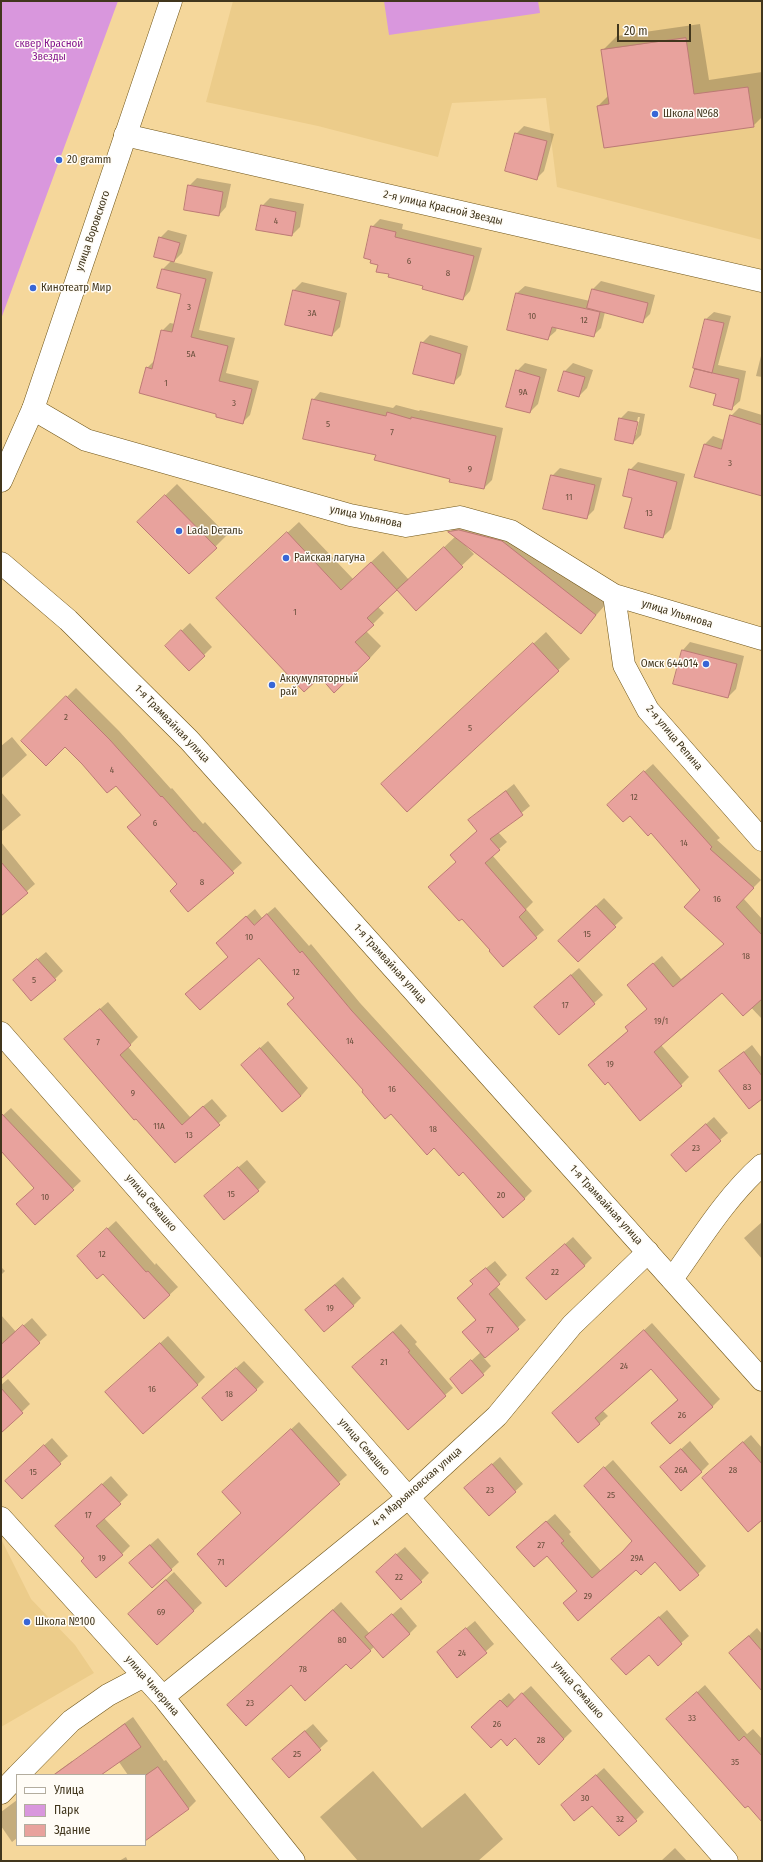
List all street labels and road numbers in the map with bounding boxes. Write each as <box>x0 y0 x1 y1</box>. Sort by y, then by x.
street label: 2-я улица Красной Звезды <box>382 188 504 228</box>
street label: улица Воровского <box>73 189 113 273</box>
street label: улица Ульянова <box>329 503 403 531</box>
street label: улица Ульянова <box>640 597 714 631</box>
street label: 1-я Трамвайная улица <box>132 682 212 766</box>
street label: 2-я улица Репина <box>643 703 705 773</box>
street label: 1-я Трамвайная улица <box>351 921 429 1007</box>
street label: 1-я Трамвайная улица <box>567 1162 645 1248</box>
street label: улица Семашко <box>122 1172 180 1234</box>
street label: улица Семашко <box>335 1416 393 1478</box>
street label: 4-я Марьяновская улица <box>369 1444 465 1530</box>
street label: улица Чичерина <box>122 1653 182 1719</box>
street label: улица Семашко <box>549 1659 607 1721</box>

